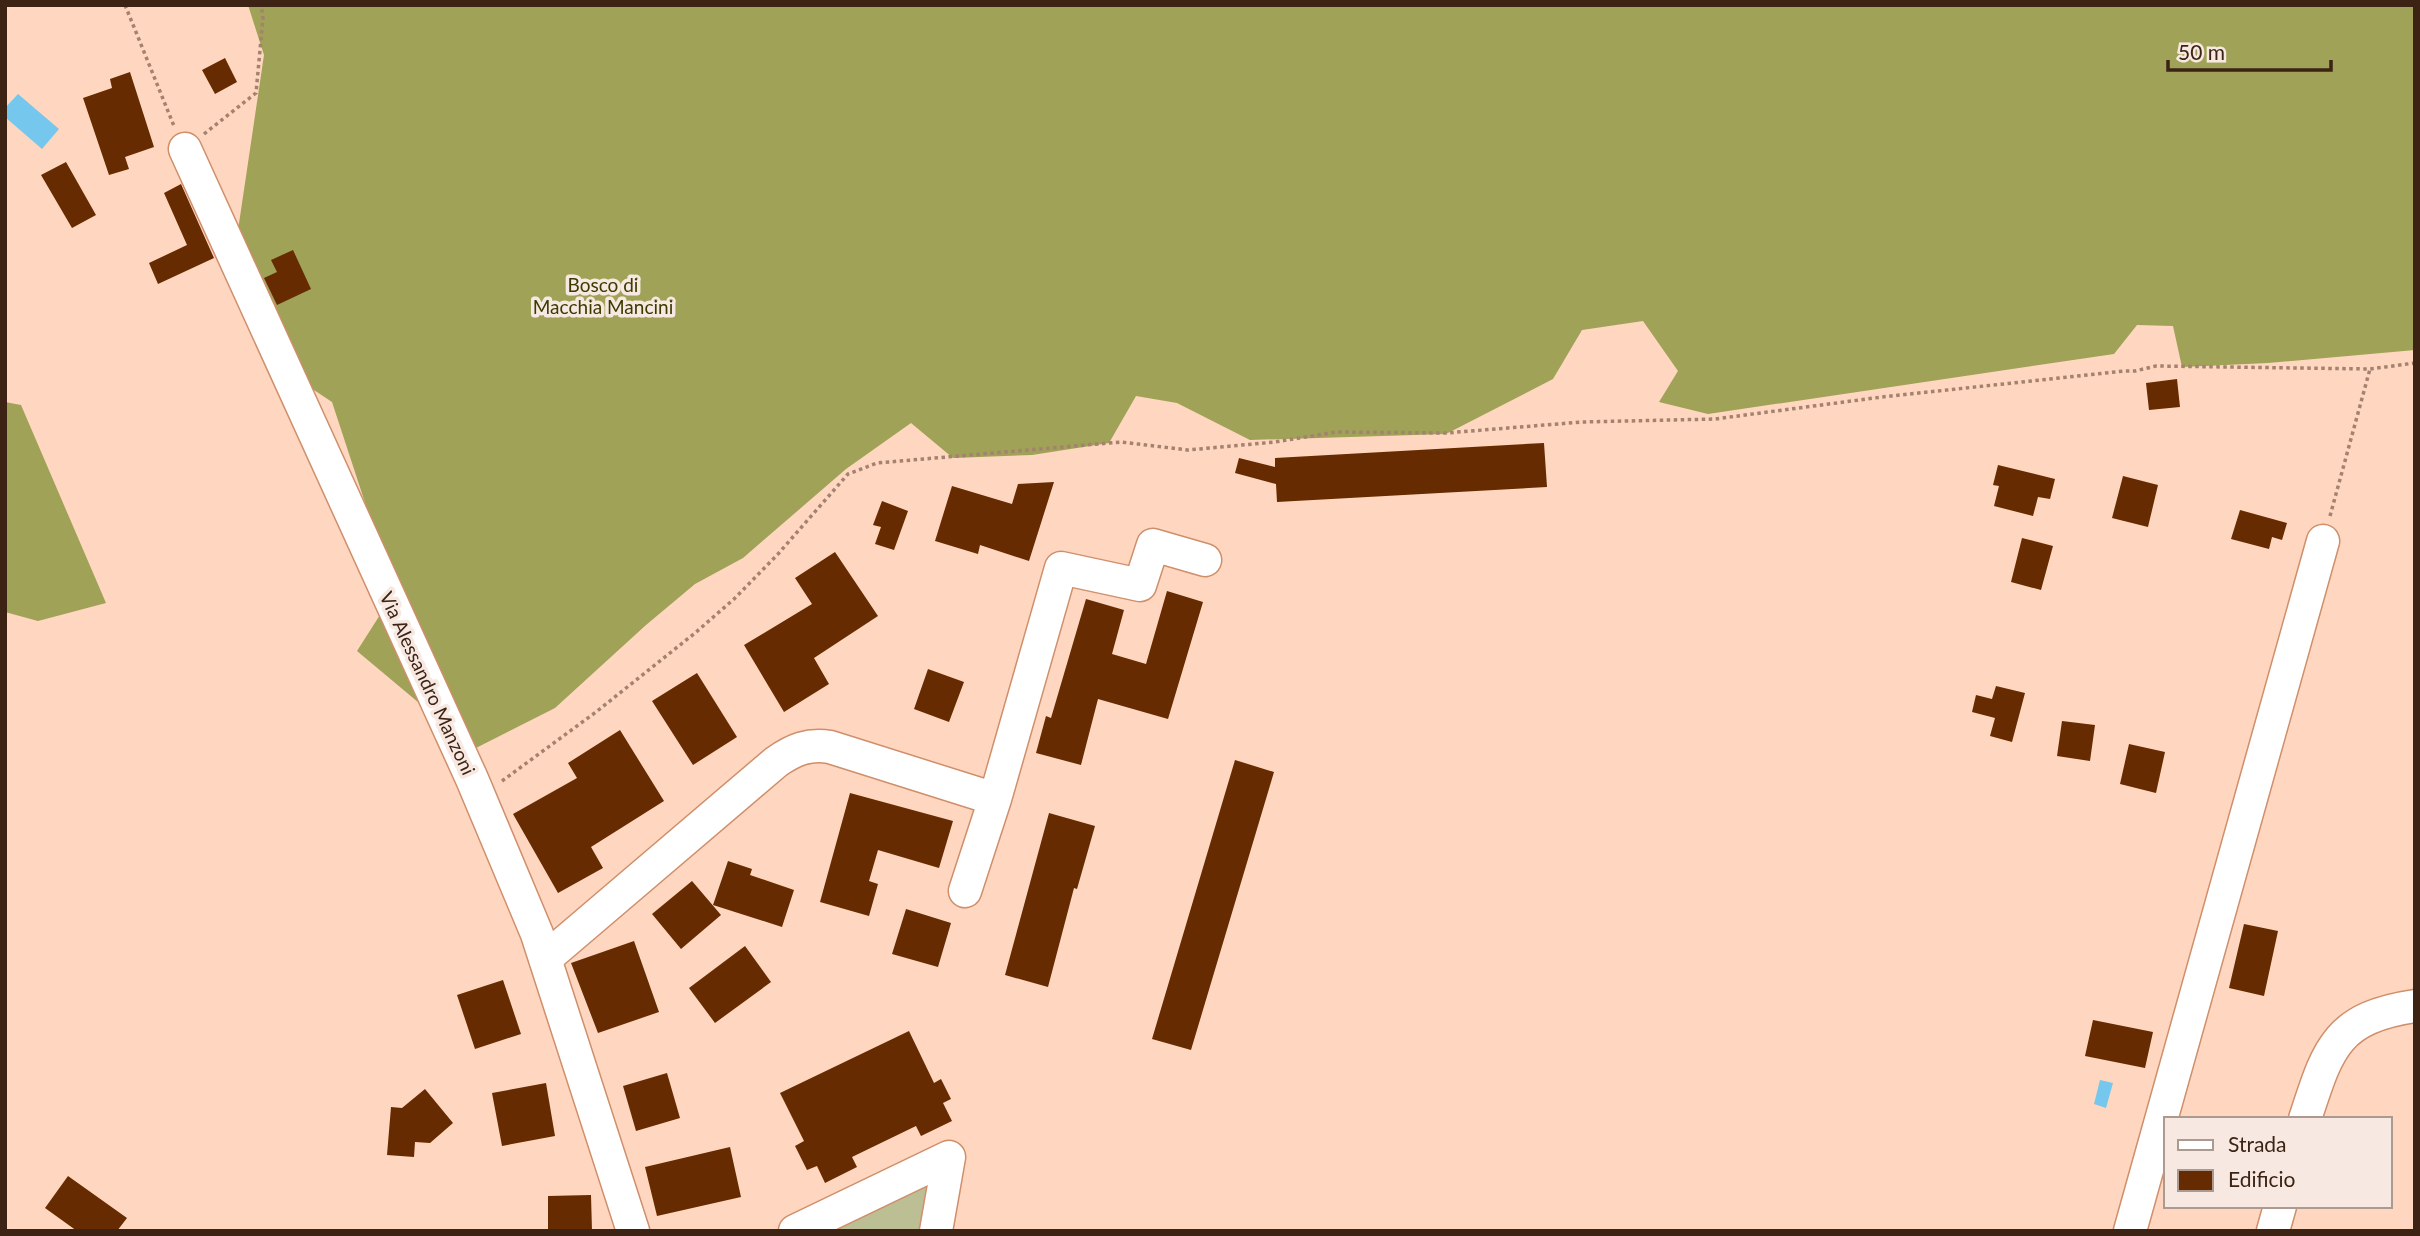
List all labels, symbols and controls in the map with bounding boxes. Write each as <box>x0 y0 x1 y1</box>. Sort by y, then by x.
scale bar <box>2168 28 2331 72</box>
text: 50 m <box>2178 39 2225 64</box>
park label: Bosco di Macchia Mancini <box>533 273 673 318</box>
street label: Via Alessandro Manzoni <box>375 588 481 778</box>
legend <box>2164 1117 2392 1208</box>
text: Strada <box>2228 1131 2287 1156</box>
text: Edificio <box>2228 1166 2296 1191</box>

